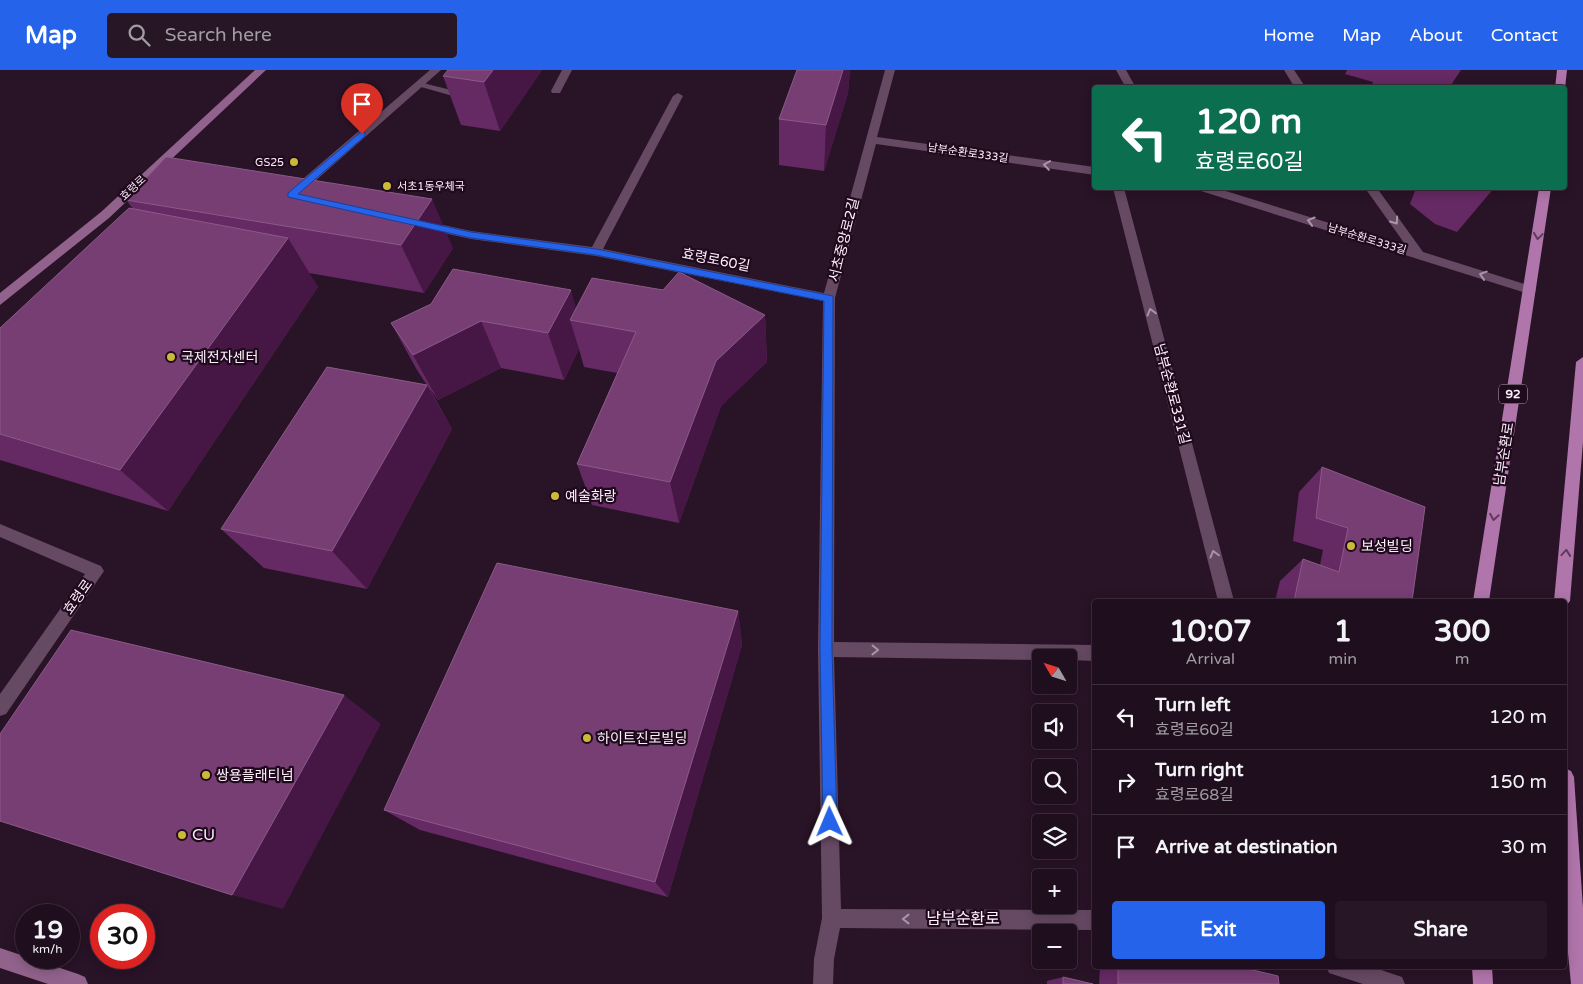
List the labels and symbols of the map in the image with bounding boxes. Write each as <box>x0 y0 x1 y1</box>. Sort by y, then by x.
pin <box>341 83 383 134</box>
street label: 남부순환로333길 <box>927 141 1009 165</box>
place label: GS25 <box>255 156 284 169</box>
marker: GS25 <box>288 156 300 168</box>
one-way arrow <box>1042 160 1051 170</box>
street label: 효령로 <box>117 173 149 203</box>
marker: 서초1동우체국 <box>381 180 393 192</box>
place label: 서초1동우체국 <box>397 180 465 193</box>
street label: 서초중앙로2길 <box>825 196 863 284</box>
one-way arrow <box>1389 215 1398 225</box>
one-way arrow <box>1308 217 1316 227</box>
street label: 남부순환로333길 <box>1326 221 1408 257</box>
one-way arrow <box>1533 231 1543 240</box>
street label: 효령로60길 <box>680 245 752 275</box>
one-way arrow <box>1479 271 1488 281</box>
one-way arrow <box>1146 308 1157 317</box>
street label: 남부순환로331길 <box>1150 342 1194 446</box>
place label: 국제전자센터 <box>181 349 258 366</box>
marker: 국제전자센터 <box>165 351 177 363</box>
road number: 92 <box>1499 384 1527 404</box>
street label: 남부순환로 <box>1491 421 1517 487</box>
place label: 예술화랑 <box>565 488 617 505</box>
marker: 예술화랑 <box>549 490 561 502</box>
one-way arrow <box>1489 513 1499 522</box>
place label: 보성빌딩 <box>1361 538 1413 555</box>
marker: 보성빌딩 <box>1345 540 1357 552</box>
one-way arrow <box>1561 548 1572 556</box>
one-way arrow <box>1209 551 1219 559</box>
street label: 효령로 <box>60 576 96 618</box>
one-way arrow <box>872 645 879 655</box>
north arrow <box>1032 649 1078 694</box>
place label: 하이트진로빌딩 <box>597 730 687 747</box>
marker: 하이트진로빌딩 <box>581 732 593 744</box>
place label: 쌍용플래티넘 <box>216 767 293 784</box>
marker: 쌍용플래티넘 <box>200 769 212 781</box>
position arrow <box>803 795 855 847</box>
place label: CU <box>192 825 215 845</box>
marker: CU <box>176 829 188 841</box>
speed limit sign: 30 <box>90 904 155 969</box>
street label: 남부순환로 <box>926 909 1000 929</box>
one-way arrow <box>902 914 910 924</box>

